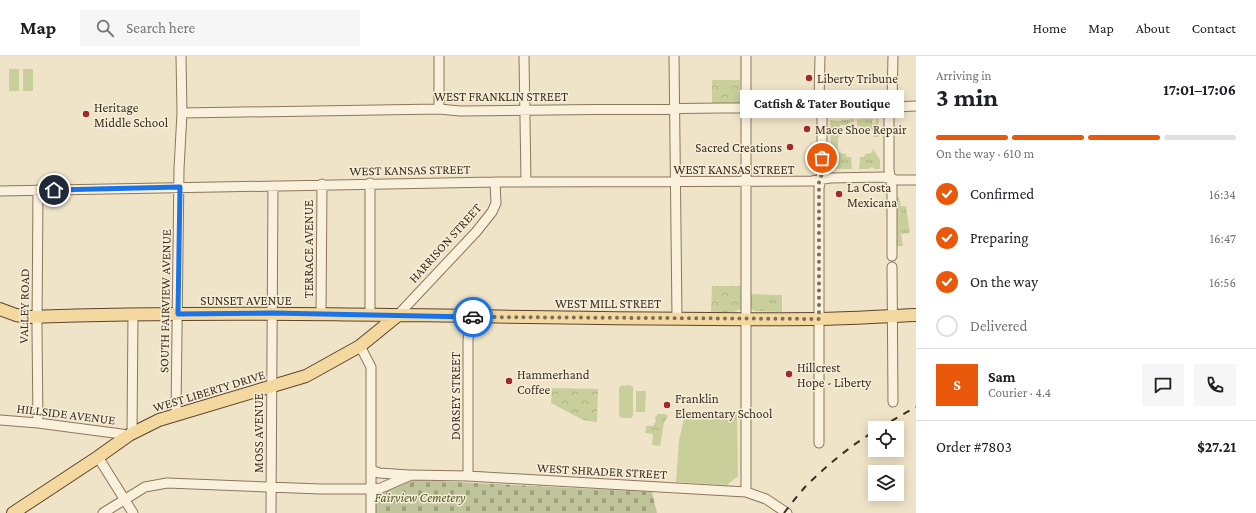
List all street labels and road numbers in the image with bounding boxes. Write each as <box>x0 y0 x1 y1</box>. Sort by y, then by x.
street label: WEST FRANKLIN STREET <box>434 89 568 104</box>
street label: WEST KANSAS STREET <box>349 161 471 179</box>
street label: WEST KANSAS STREET <box>673 162 795 177</box>
street label: TERRACE AVENUE <box>301 200 316 298</box>
street label: HARRISON STREET <box>405 200 485 286</box>
street label: SOUTH FAIRVIEW AVENUE <box>156 229 174 373</box>
street label: VALLEY ROAD <box>16 268 32 344</box>
street label: SUNSET AVENUE <box>200 293 292 308</box>
street label: WEST MILL STREET <box>555 296 661 311</box>
street label: DORSEY STREET <box>448 352 463 440</box>
street label: WEST LIBERTY DRIVE <box>151 367 267 415</box>
street label: MOSS AVENUE <box>251 393 266 473</box>
street label: HILLSIDE AVENUE <box>16 401 116 427</box>
street label: WEST SHRADER STREET <box>537 460 667 482</box>

